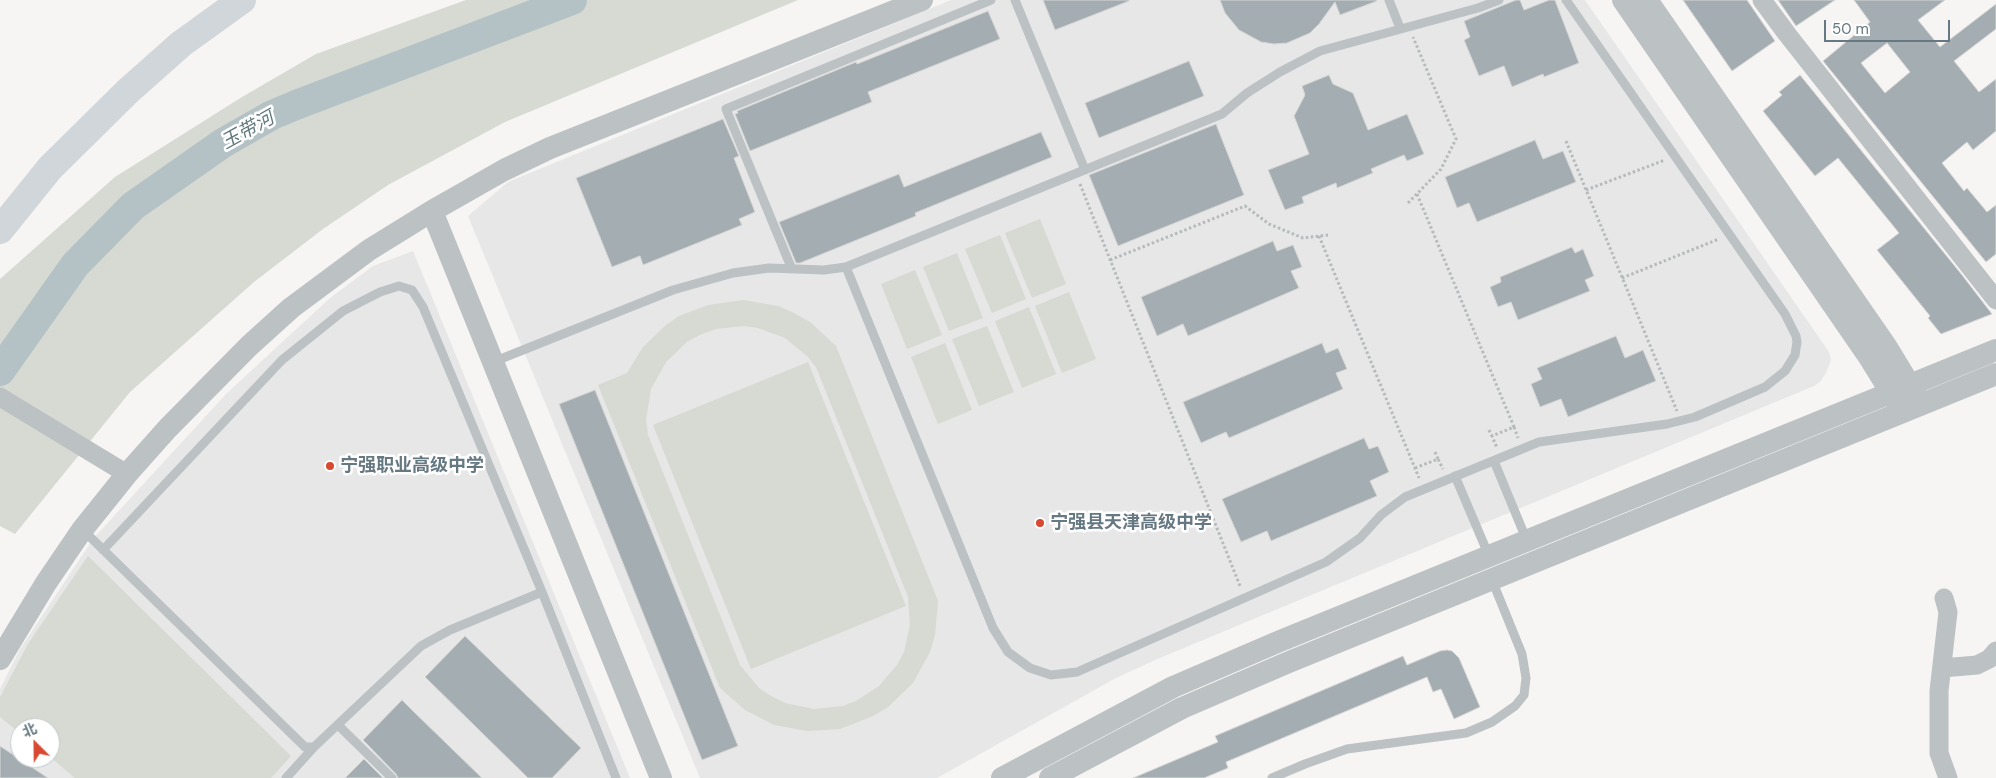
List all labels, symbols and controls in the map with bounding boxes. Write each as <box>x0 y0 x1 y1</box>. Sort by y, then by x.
scale bar <box>1826 10 1952 42</box>
text: 50 m <box>1832 19 1869 39</box>
water label: 玉带河 <box>218 107 278 155</box>
place label: 宁强职业高级中学 <box>340 455 484 477</box>
marker: 宁强职业高级中学 <box>324 460 336 472</box>
place label: 宁强县天津高级中学 <box>1050 512 1212 534</box>
marker: 宁强县天津高级中学 <box>1034 517 1046 529</box>
north arrow <box>10 718 60 768</box>
text: 北 <box>20 719 39 741</box>

